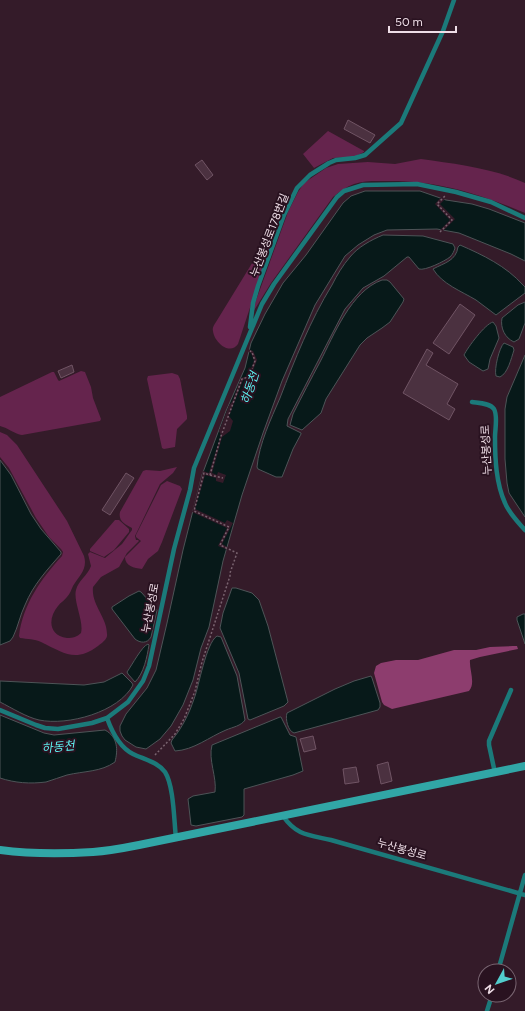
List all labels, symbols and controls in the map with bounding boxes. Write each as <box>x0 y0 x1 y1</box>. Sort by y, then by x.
scale bar <box>389 8 456 34</box>
text: 50 m <box>395 15 423 29</box>
street label: 누산봉성로178번길 <box>248 192 291 279</box>
water label: 하동천 <box>238 368 262 406</box>
street label: 누산봉성로 <box>479 424 494 476</box>
street label: 누산봉성로 <box>139 582 162 634</box>
water label: 하동천 <box>41 738 77 756</box>
street label: 누산봉성로 <box>376 836 428 863</box>
north arrow <box>477 963 517 1003</box>
text: N <box>482 982 497 997</box>

